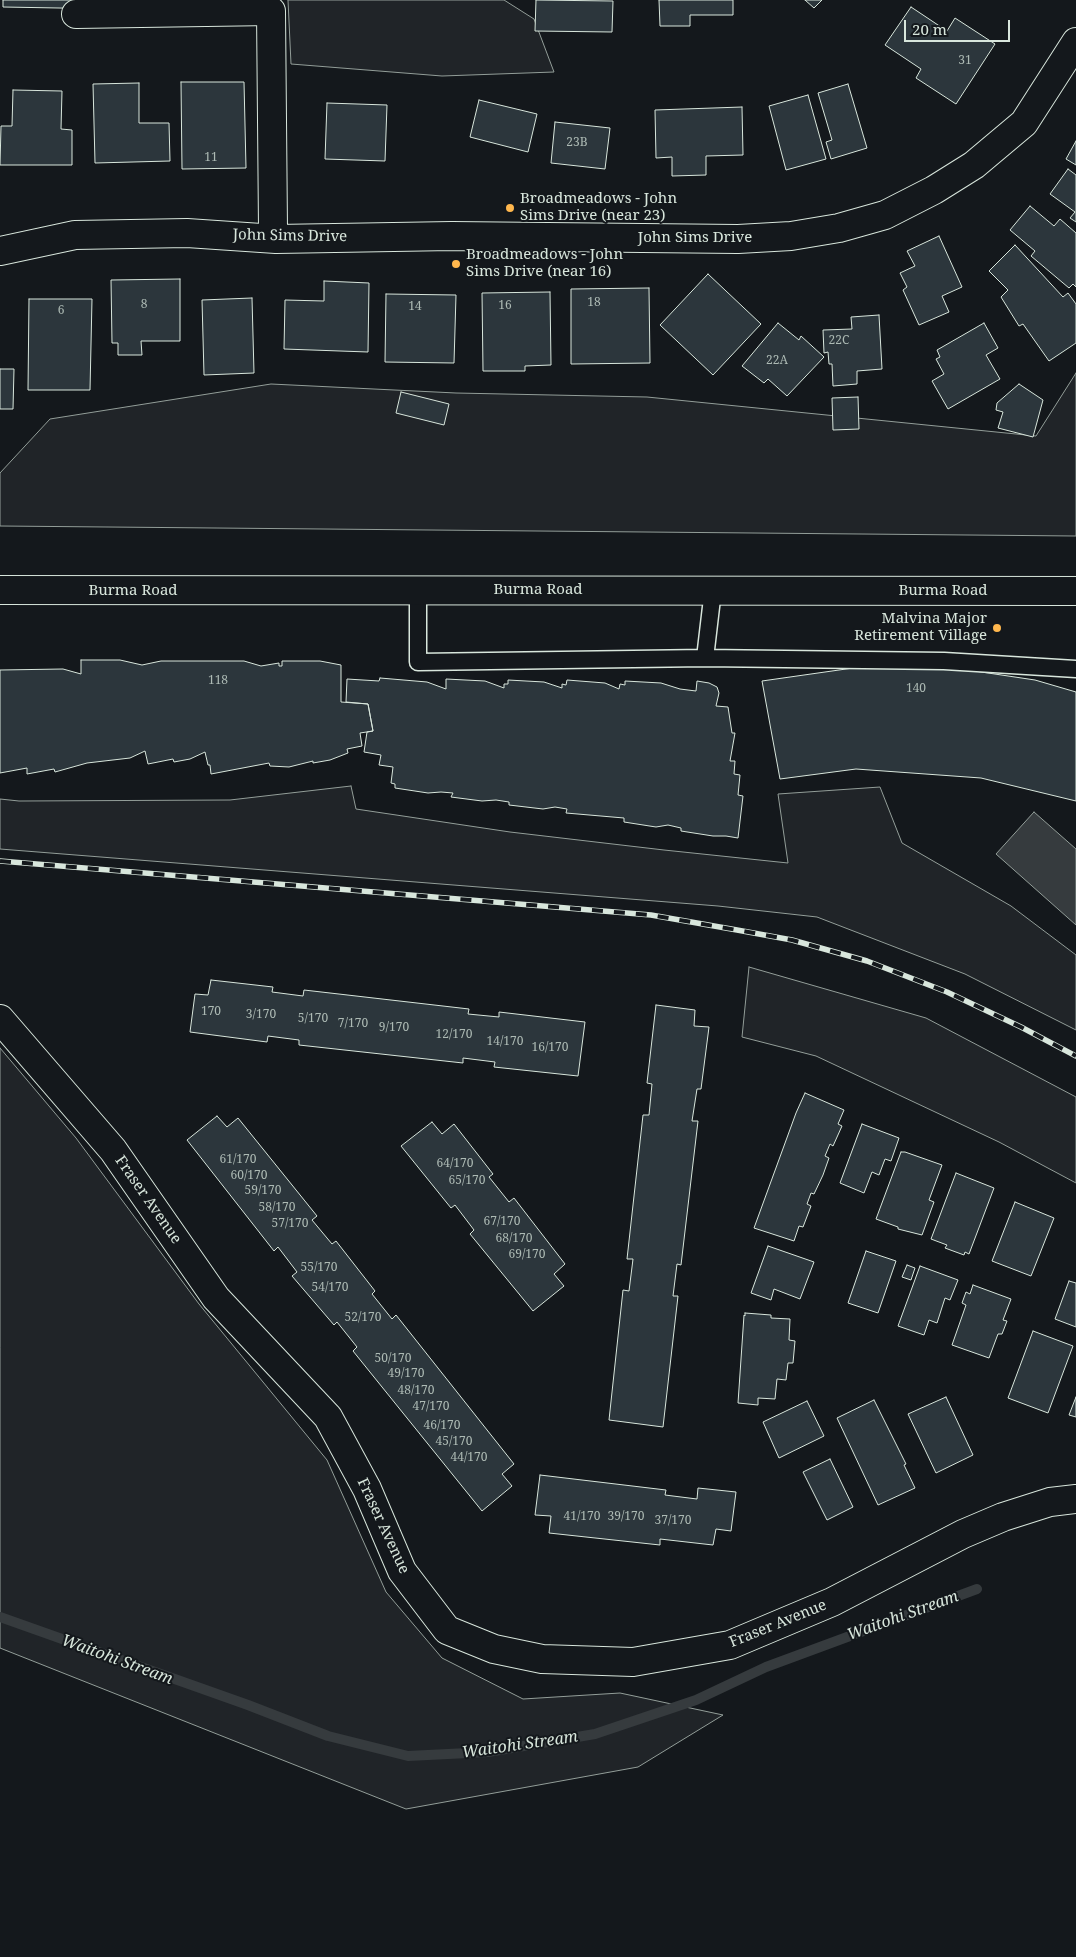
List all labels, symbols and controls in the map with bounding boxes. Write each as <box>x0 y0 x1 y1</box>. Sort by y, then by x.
scale bar <box>906 10 1012 42</box>
text: 20 m <box>912 19 947 39</box>
house number: 31 <box>958 54 972 68</box>
house number: 23B <box>566 136 588 150</box>
house number: 11 <box>204 151 218 165</box>
place label: Broadmeadows - John Sims Drive (near 23) <box>520 190 677 225</box>
marker: Broadmeadows - John Sims Drive (near 23) <box>504 202 516 214</box>
street label: John Sims Drive <box>233 226 347 246</box>
street label: John Sims Drive <box>638 229 752 247</box>
place label: Broadmeadows - John Sims Drive (near 16) <box>466 246 623 281</box>
marker: Broadmeadows - John Sims Drive (near 16) <box>450 258 462 270</box>
house number: 18 <box>587 296 601 310</box>
house number: 8 <box>141 298 147 312</box>
house number: 16 <box>498 299 512 313</box>
house number: 14 <box>408 300 422 314</box>
house number: 6 <box>58 304 64 318</box>
house number: 22C <box>829 334 849 348</box>
house number: 22A <box>766 354 788 368</box>
street label: Burma Road <box>493 581 583 599</box>
street label: Burma Road <box>88 582 178 600</box>
street label: Burma Road <box>898 582 988 600</box>
place label: Malvina Major Retirement Village <box>854 610 987 645</box>
marker: Malvina Major Retirement Village <box>991 622 1003 634</box>
house number: 118 <box>208 674 228 688</box>
house number: 140 <box>906 682 926 696</box>
house number: 170 <box>201 1005 221 1019</box>
house number: 3/170 <box>246 1008 276 1022</box>
house number: 5/170 <box>298 1012 328 1026</box>
house number: 7/170 <box>338 1017 368 1031</box>
house number: 9/170 <box>379 1021 409 1035</box>
house number: 12/170 <box>436 1028 472 1042</box>
house number: 14/170 <box>487 1035 523 1049</box>
house number: 16/170 <box>532 1041 568 1055</box>
street label: Fraser Avenue <box>111 1152 185 1248</box>
house number: 61/170 <box>220 1153 256 1167</box>
house number: 64/170 <box>437 1157 473 1171</box>
house number: 60/170 <box>231 1169 267 1183</box>
house number: 65/170 <box>449 1174 485 1188</box>
house number: 59/170 <box>245 1184 281 1198</box>
house number: 58/170 <box>259 1201 295 1215</box>
house number: 67/170 <box>484 1215 520 1229</box>
house number: 57/170 <box>272 1217 308 1231</box>
house number: 68/170 <box>496 1232 532 1246</box>
house number: 69/170 <box>509 1248 545 1262</box>
house number: 55/170 <box>301 1261 337 1275</box>
house number: 54/170 <box>312 1281 348 1295</box>
house number: 52/170 <box>345 1311 381 1325</box>
house number: 50/170 <box>375 1352 411 1366</box>
house number: 49/170 <box>388 1367 424 1381</box>
house number: 48/170 <box>398 1384 434 1398</box>
house number: 47/170 <box>413 1400 449 1414</box>
house number: 46/170 <box>424 1419 460 1433</box>
house number: 45/170 <box>436 1435 472 1449</box>
house number: 44/170 <box>451 1451 487 1465</box>
street label: Fraser Avenue <box>353 1475 413 1577</box>
house number: 41/170 <box>564 1510 600 1524</box>
house number: 39/170 <box>608 1510 644 1524</box>
house number: 37/170 <box>655 1514 691 1528</box>
water label: Waitohi Stream <box>845 1587 961 1645</box>
street label: Fraser Avenue <box>727 1596 829 1652</box>
water label: Waitohi Stream <box>59 1631 175 1689</box>
water label: Waitohi Stream <box>461 1727 579 1763</box>

